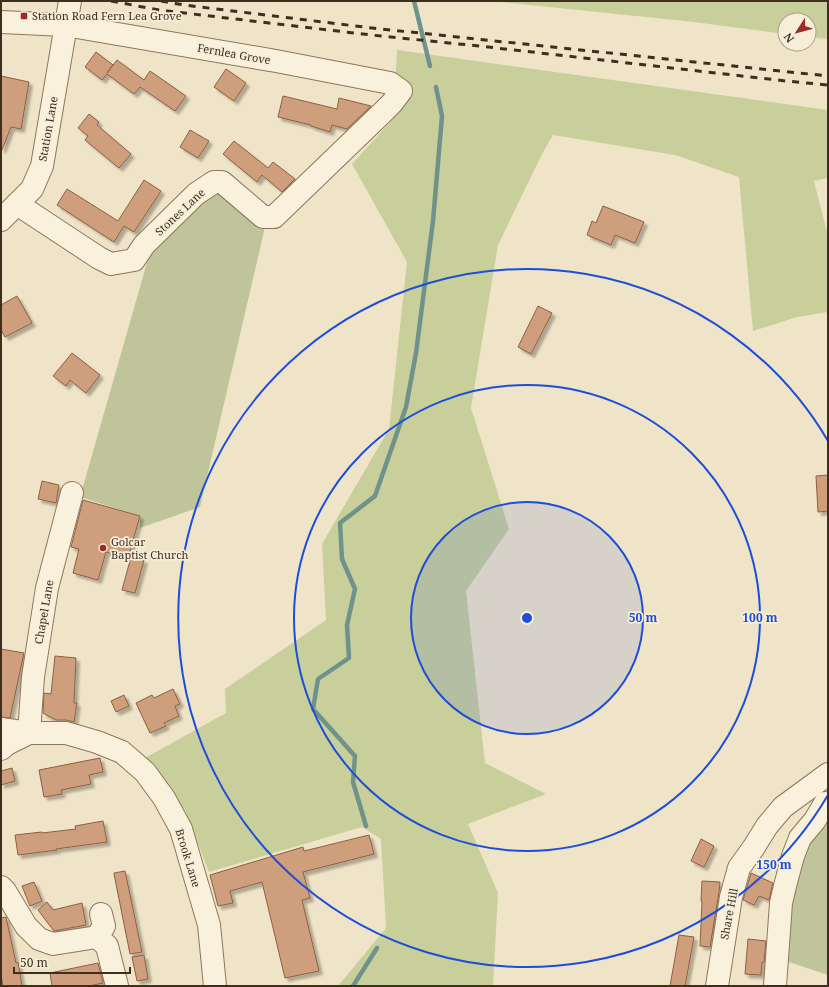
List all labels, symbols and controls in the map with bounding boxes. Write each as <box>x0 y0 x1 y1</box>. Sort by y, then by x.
place label: Station Road Fern Lea Grove <box>32 8 182 23</box>
marker: Station Road Fern Lea Grove <box>19 11 29 21</box>
north arrow <box>777 12 817 52</box>
text: N <box>780 30 797 46</box>
street label: Fernlea Grove <box>196 40 272 67</box>
street label: Station Lane <box>34 95 61 163</box>
street label: Stones Lane <box>151 185 208 239</box>
place label: Golcar Baptist Church <box>111 534 189 562</box>
marker: Golcar Baptist Church <box>98 543 108 553</box>
street label: Chapel Lane <box>30 579 57 645</box>
text: 50 m <box>629 609 657 626</box>
text: 100 m <box>742 609 778 626</box>
centre of rings <box>520 611 534 625</box>
street label: Brook Lane <box>172 827 205 889</box>
text: 150 m <box>756 856 792 873</box>
street label: Share Hill <box>716 886 741 941</box>
scale bar <box>14 949 130 975</box>
text: 50 m <box>20 954 48 971</box>

